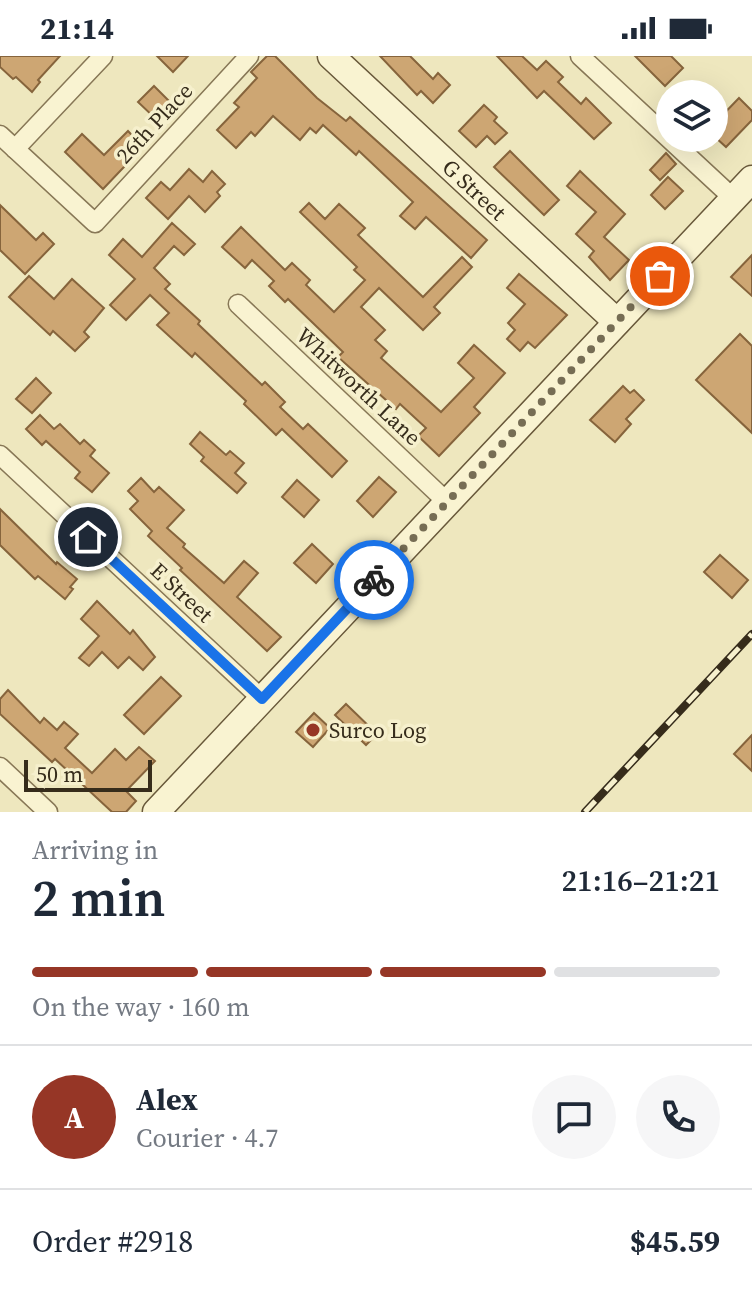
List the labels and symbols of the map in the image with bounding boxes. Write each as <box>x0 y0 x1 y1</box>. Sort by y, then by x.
street label: 26th Place <box>109 76 199 170</box>
street label: G Street <box>436 152 514 227</box>
pin <box>626 242 694 310</box>
street label: Whitworth Lane <box>290 320 428 452</box>
pin <box>54 503 122 571</box>
courier <box>334 540 414 620</box>
street label: E Street <box>144 555 220 629</box>
place label: Surco Log <box>329 715 426 745</box>
marker: Surco Log <box>304 721 322 739</box>
scale bar <box>24 756 152 792</box>

